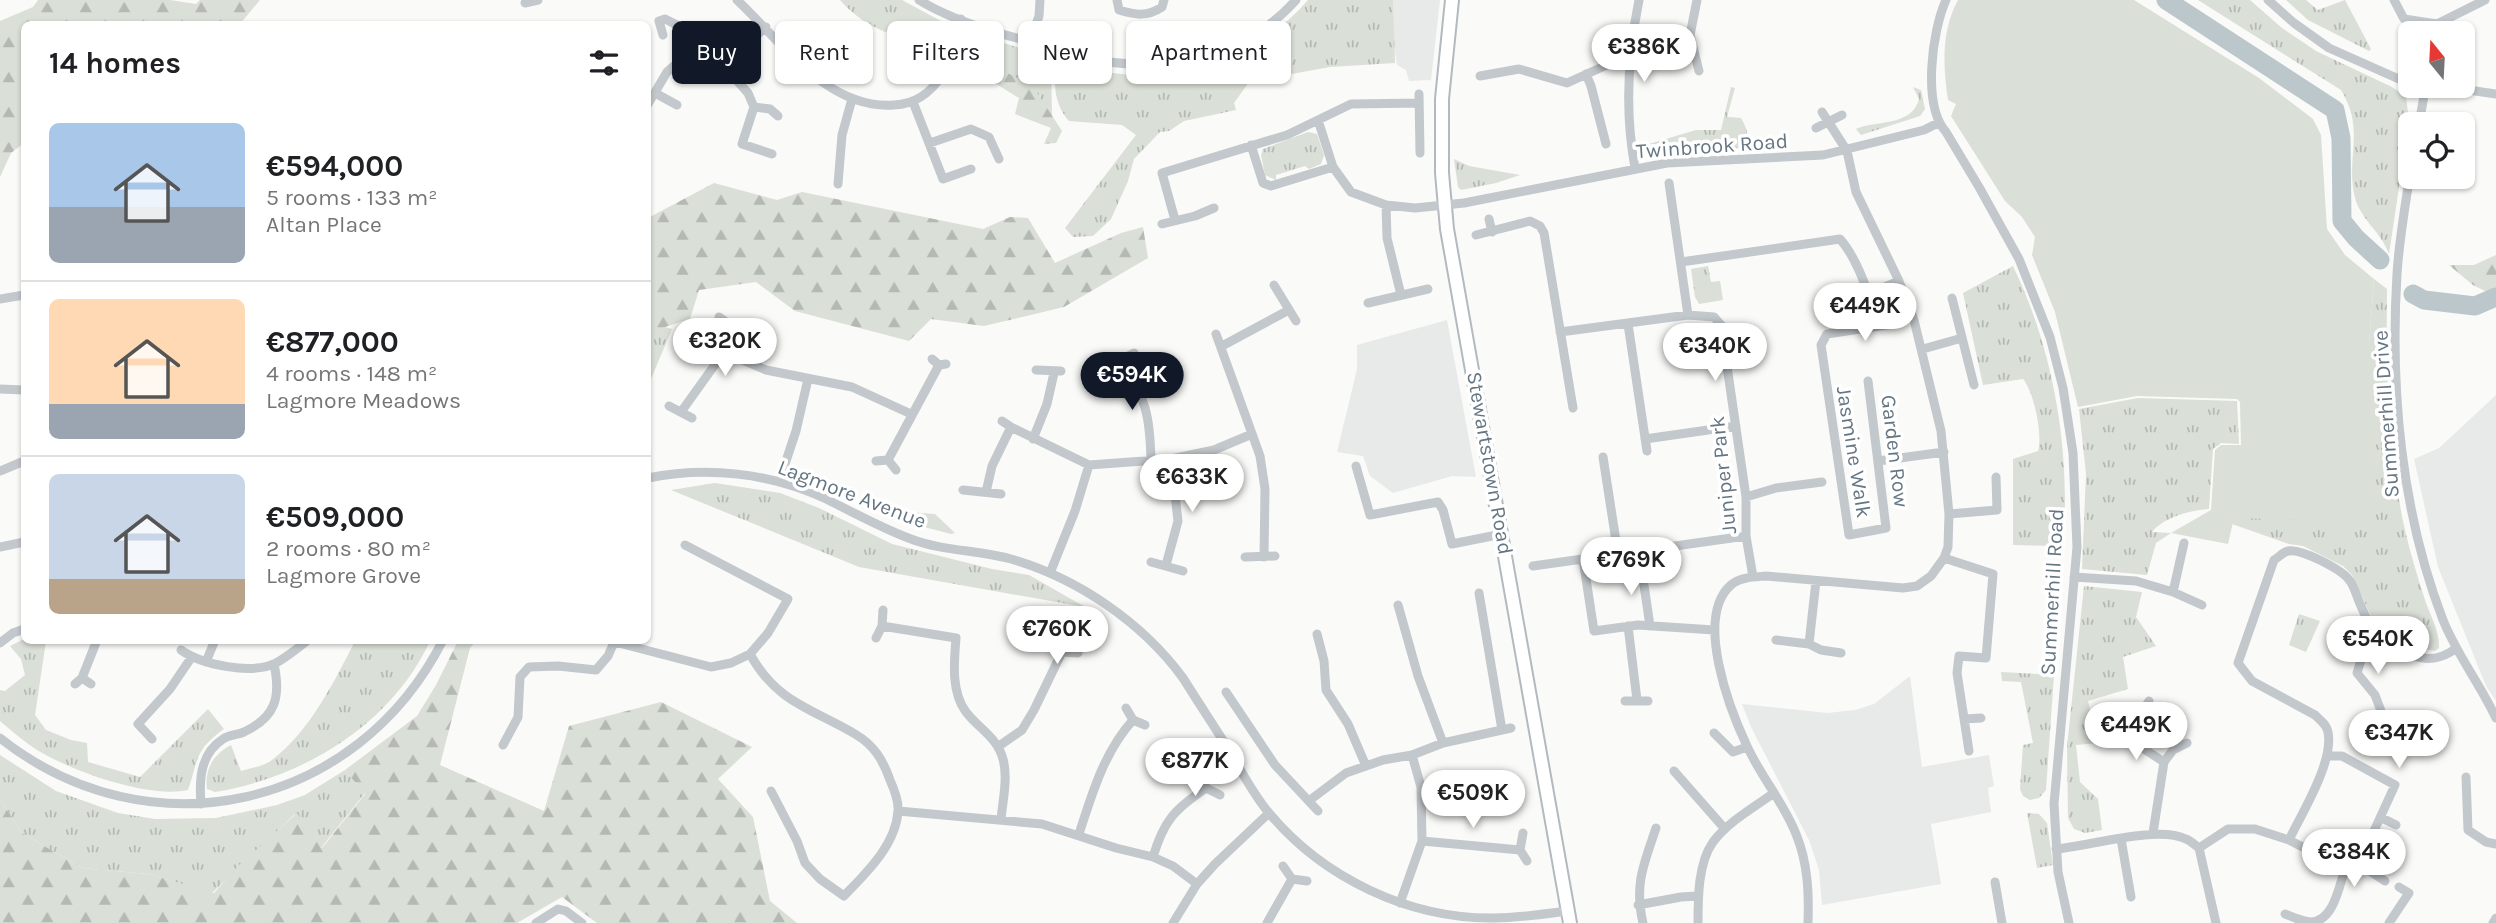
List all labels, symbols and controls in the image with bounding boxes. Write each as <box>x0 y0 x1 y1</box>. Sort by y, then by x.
chip: Buy <box>672 21 761 84</box>
chip: Rent <box>775 21 873 84</box>
chip: Filters <box>887 21 1004 84</box>
chip: New <box>1018 21 1112 84</box>
chip: Apartment <box>1126 21 1291 84</box>
north arrow <box>2398 21 2474 98</box>
map controls <box>2398 21 2475 189</box>
pin: €386K <box>1595 24 1693 84</box>
text: €386K <box>1608 33 1680 60</box>
icon: filters <box>585 44 623 82</box>
text: 14 homes <box>49 45 181 81</box>
button: locate <box>2398 112 2475 189</box>
street label: Twinbrook Road <box>1635 129 1789 163</box>
text: €594,000 <box>266 148 403 184</box>
icon: home <box>105 151 189 235</box>
text: 5 rooms · 133 m² <box>266 184 438 211</box>
text: Altan Place <box>266 211 382 238</box>
pin: €449K <box>1816 284 1914 343</box>
text: €449K <box>1829 292 1901 319</box>
pin: €320K <box>676 318 774 378</box>
text: €877,000 <box>266 324 399 360</box>
pin: €340K <box>1666 324 1764 383</box>
icon: home <box>105 327 189 411</box>
text: €320K <box>689 327 761 354</box>
street label: Summerhill Drive <box>2368 329 2404 499</box>
text: €340K <box>1679 332 1751 359</box>
pin: €594K <box>1083 352 1181 412</box>
text: 4 rooms · 148 m² <box>266 360 437 387</box>
text: €594K <box>1097 361 1167 388</box>
street label: Stewartstown Road <box>1462 370 1518 556</box>
street label: Jasmine Walk <box>1832 385 1876 520</box>
text: Lagmore Meadows <box>266 387 461 414</box>
street label: Garden Row <box>1876 393 1914 509</box>
street label: Juniper Park <box>1705 415 1741 535</box>
pin: €633K <box>1143 454 1241 514</box>
street label: Lagmore Avenue <box>774 455 930 533</box>
text: €633K <box>1156 463 1228 490</box>
text: €509,000 <box>266 499 404 535</box>
icon: home <box>105 502 189 586</box>
street label: Summerhill Road <box>2036 508 2068 676</box>
text: 2 rooms · 80 m² <box>266 535 431 562</box>
pin: €769K <box>1582 538 1680 597</box>
text: €769K <box>1596 546 1666 573</box>
text: Lagmore Grove <box>266 562 421 589</box>
pin: €760K <box>1008 606 1106 666</box>
text: €760K <box>1022 615 1092 642</box>
pin: €540K <box>2329 616 2427 676</box>
text: €540K <box>2342 625 2414 652</box>
pin: €449K <box>2087 702 2185 762</box>
pin: €347K <box>2350 710 2448 770</box>
text: €449K <box>2100 711 2172 738</box>
text: €347K <box>2364 719 2434 746</box>
pin: €877K <box>1146 738 1244 798</box>
text: €877K <box>1161 747 1229 774</box>
pin: €509K <box>1424 770 1522 830</box>
text: €509K <box>1437 779 1509 806</box>
pin: €384K <box>2305 830 2403 889</box>
text: €384K <box>2318 838 2390 865</box>

